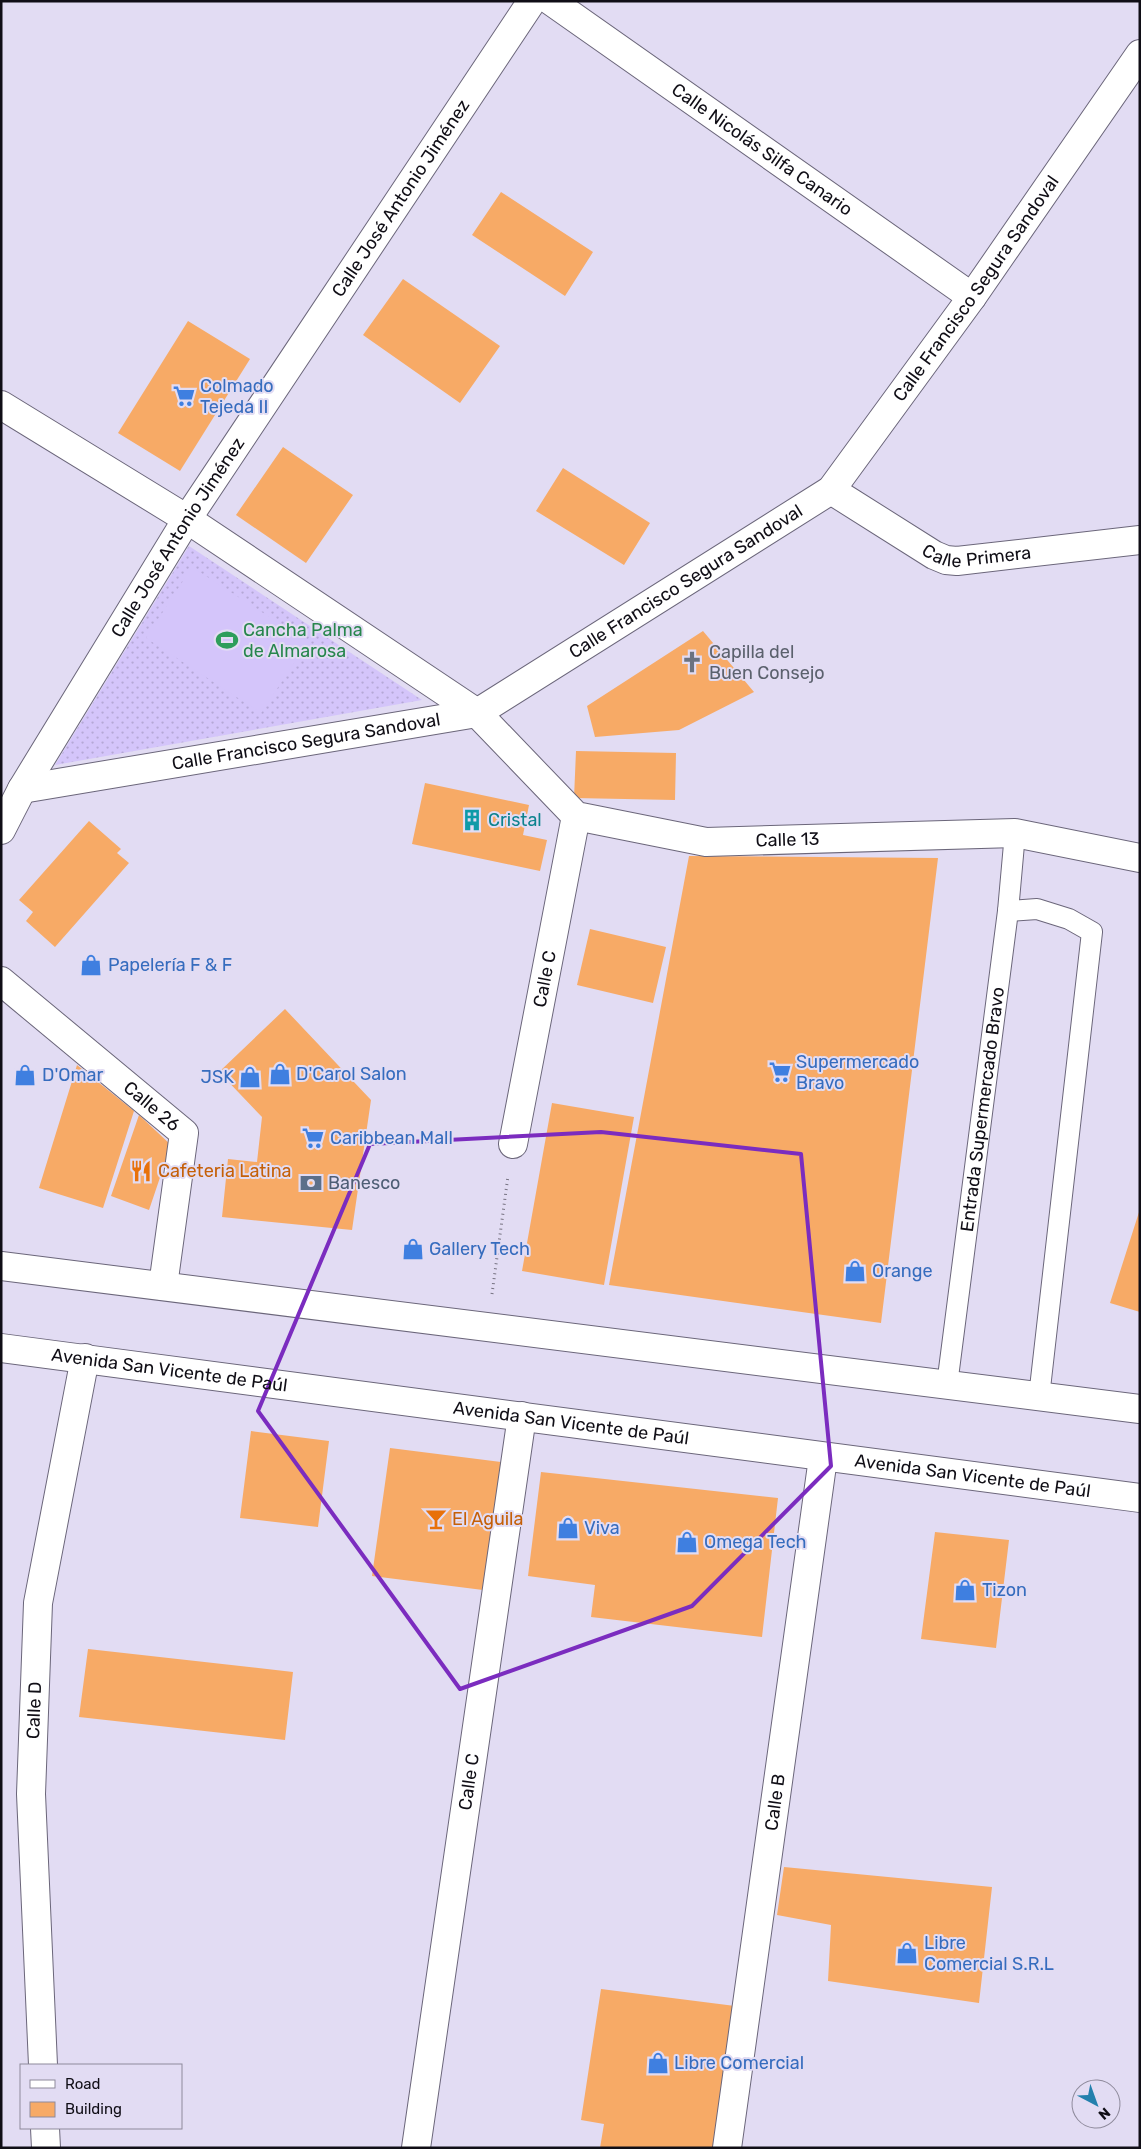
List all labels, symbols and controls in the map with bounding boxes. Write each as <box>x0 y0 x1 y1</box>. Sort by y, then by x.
street label: Calle Nicolás Silfa Canario <box>667 78 857 220</box>
street label: Calle José Antonio Jiménez <box>327 95 474 301</box>
street label: Calle Francisco Segura Sandoval <box>888 171 1064 406</box>
place label: Colmado Tejeda II <box>200 375 274 418</box>
supermarket icon: Colmado Tejeda II <box>171 383 197 409</box>
street label: Calle José Antonio Jiménez <box>106 433 249 641</box>
street label: Calle Francisco Segura Sandoval <box>565 500 807 663</box>
street label: Calle Primera <box>918 539 1032 572</box>
place label: Cancha Palma de Almarosa <box>243 619 363 662</box>
sports icon: Cancha Palma de Almarosa <box>214 627 240 653</box>
place label: Capilla del Buen Consejo <box>709 641 825 684</box>
church icon: Capilla del Buen Consejo <box>679 649 705 675</box>
street label: Calle Francisco Segura Sandoval <box>170 708 442 775</box>
building icon: Cristal <box>459 807 485 833</box>
place label: Cristal <box>488 809 542 831</box>
street label: Calle 13 <box>755 828 820 852</box>
street label: Calle C <box>528 949 561 1009</box>
shop icon: Papelería F & F <box>78 952 104 978</box>
place label: Papelería F & F <box>108 954 232 976</box>
street label: Entrada Supermercado Bravo <box>956 985 1009 1233</box>
place label: Supermercado Bravo <box>796 1051 919 1094</box>
supermarket icon: Supermercado Bravo <box>767 1059 793 1085</box>
shop icon: D'Carol Salon <box>267 1061 293 1087</box>
shop icon: D'Omar <box>12 1062 38 1088</box>
place label: D'Carol Salon <box>296 1063 407 1085</box>
place label: D'Omar <box>42 1064 103 1086</box>
shop icon: JSK <box>237 1064 263 1090</box>
place label: JSK <box>201 1066 234 1088</box>
street label: Calle 26 <box>119 1076 185 1136</box>
supermarket icon: Caribbean Mall <box>300 1125 326 1151</box>
place label: Caribbean Mall <box>330 1127 453 1149</box>
restaurant icon: Cafeteria Latina <box>128 1158 154 1184</box>
place label: Cafeteria Latina <box>158 1160 292 1182</box>
bank icon: Banesco <box>298 1170 324 1196</box>
place label: Banesco <box>328 1172 400 1194</box>
shop icon: Gallery Tech <box>400 1236 426 1262</box>
place label: Gallery Tech <box>429 1238 530 1260</box>
shop icon: Orange <box>842 1258 868 1284</box>
place label: Orange <box>872 1260 933 1282</box>
street label: Avenida San Vicente de Paúl <box>50 1344 289 1397</box>
street label: Avenida San Vicente de Paúl <box>452 1397 690 1450</box>
street label: Avenida San Vicente de Paúl <box>853 1450 1092 1502</box>
bar icon: El Aguila <box>423 1506 449 1532</box>
place label: El Aguila <box>452 1508 523 1530</box>
shop icon: Viva <box>555 1515 581 1541</box>
place label: Viva <box>584 1517 620 1539</box>
shop icon: Omega Tech <box>674 1529 700 1555</box>
place label: Omega Tech <box>704 1531 807 1553</box>
shop icon: Tizon <box>952 1577 978 1603</box>
place label: Tizon <box>982 1579 1027 1601</box>
street label: Calle D <box>22 1681 46 1740</box>
street label: Calle C <box>454 1752 484 1812</box>
street label: Calle B <box>760 1772 790 1832</box>
place label: Libre Comercial S.R.L <box>924 1932 1054 1975</box>
shop icon: Libre Comercial S.R.L <box>894 1940 920 1966</box>
shop icon: Libre Comercial <box>645 2050 671 2076</box>
place label: Libre Comercial <box>674 2052 804 2074</box>
legend <box>20 2064 182 2129</box>
text: Road <box>65 2075 101 2093</box>
north arrow <box>1071 2079 1121 2129</box>
text: Building <box>65 2100 122 2118</box>
text: N <box>1095 2104 1114 2123</box>

